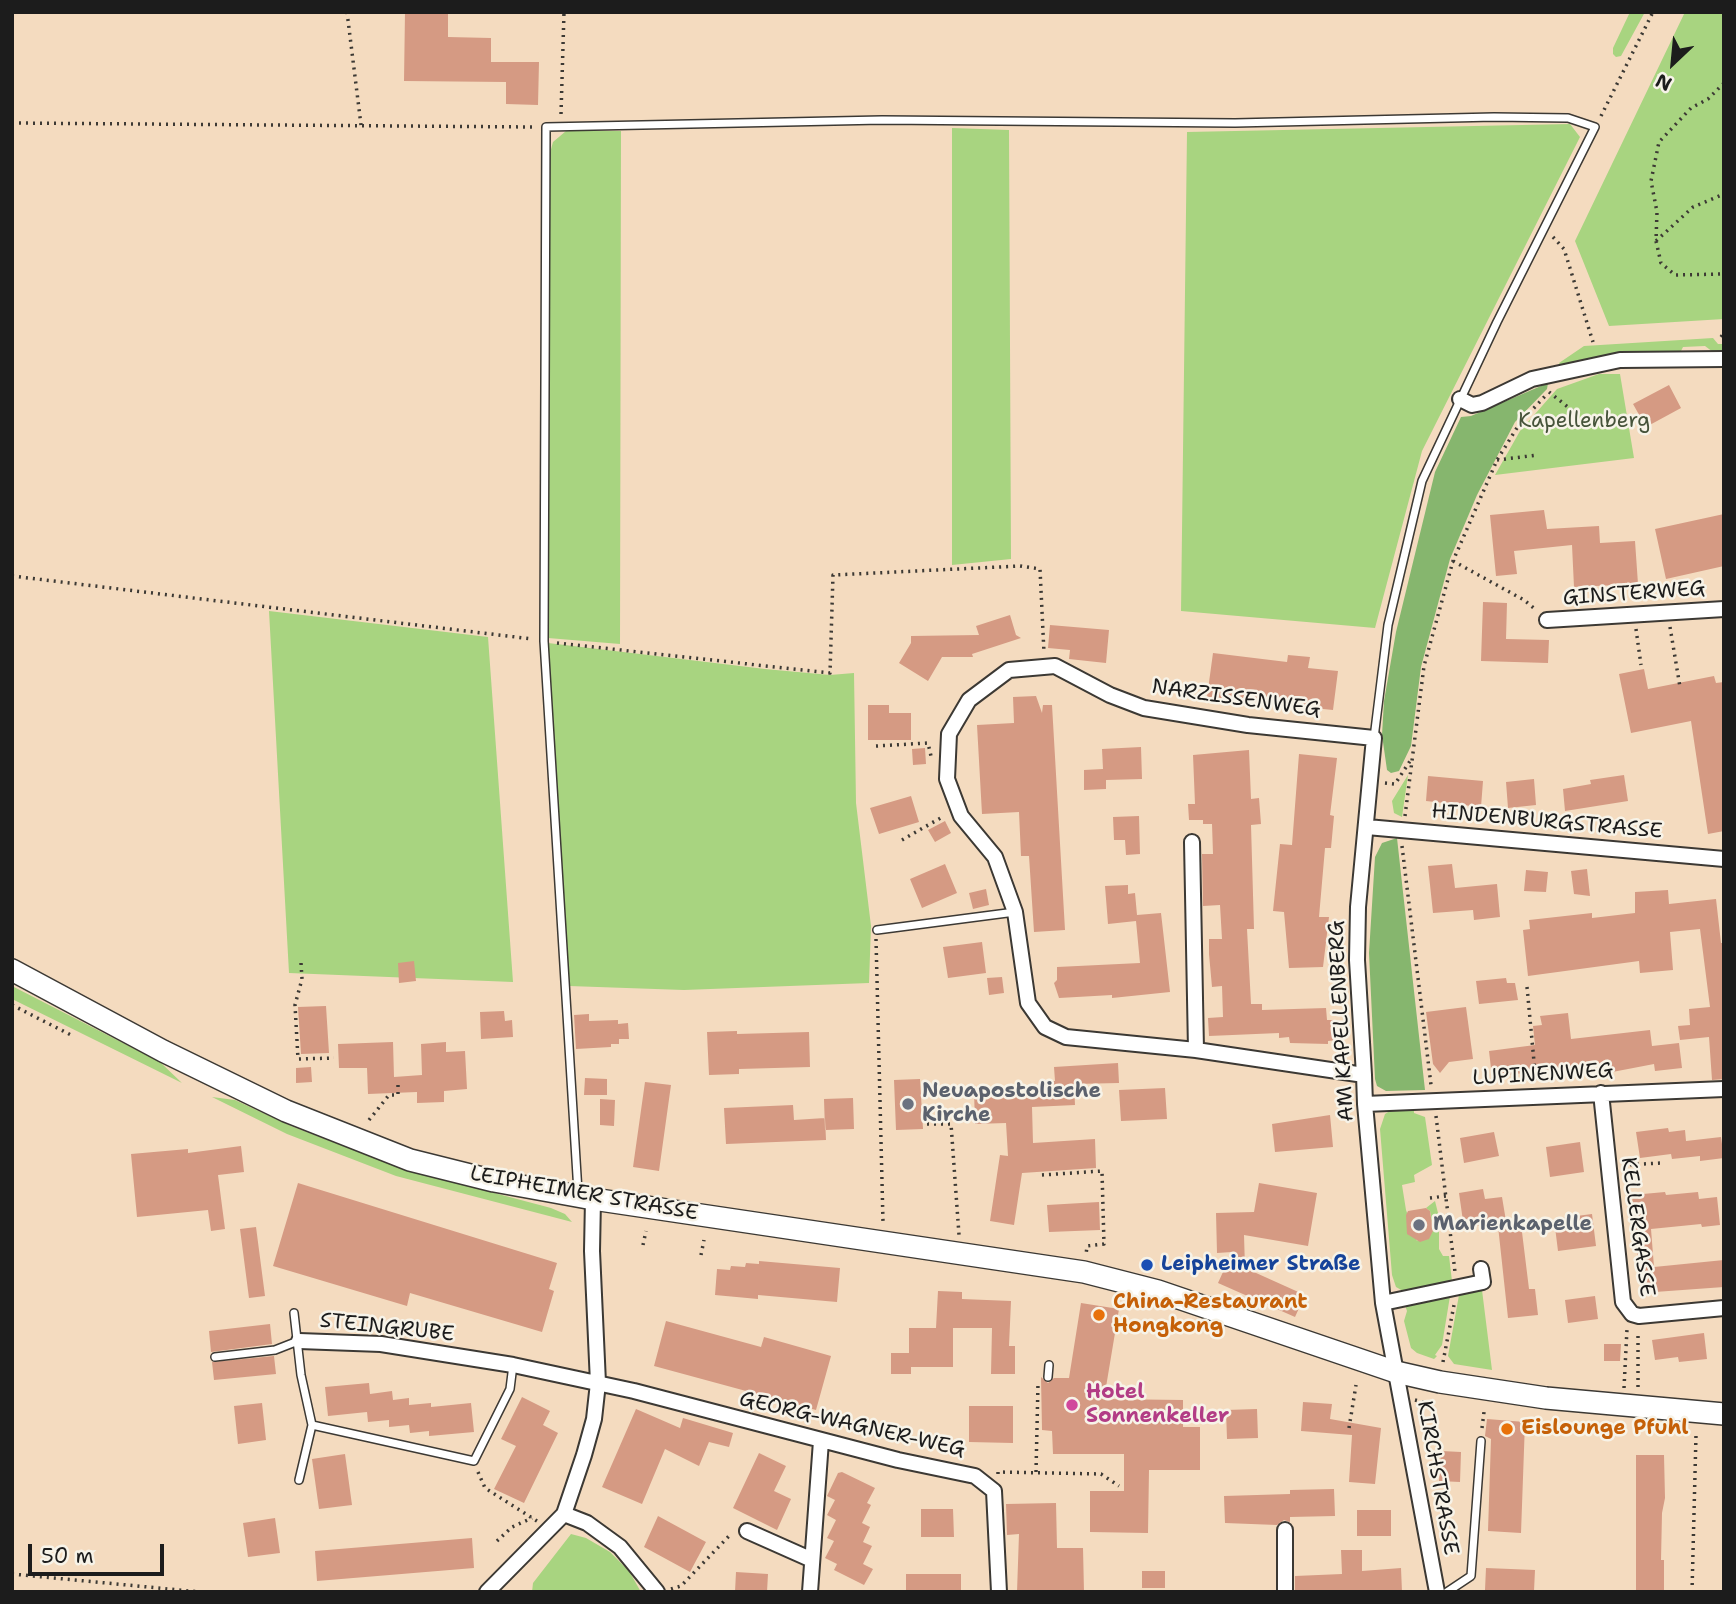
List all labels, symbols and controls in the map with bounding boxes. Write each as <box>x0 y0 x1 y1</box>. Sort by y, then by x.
north arrow <box>1638 28 1708 98</box>
text: N <box>1651 68 1676 97</box>
park label: Kapellenberg <box>1518 409 1650 435</box>
street label: GINSTERWEG <box>1562 576 1706 612</box>
street label: NARZISSENWEG <box>1150 675 1322 723</box>
street label: HINDENBURGSTRASSE <box>1430 799 1664 845</box>
street label: AM KAPELLENBERG <box>1324 920 1360 1122</box>
street label: LUPINENWEG <box>1472 1059 1614 1091</box>
place label: Neuapostolische Kirche <box>922 1079 1101 1129</box>
marker: Neuapostolische Kirche <box>900 1096 916 1112</box>
street label: KELLERGASSE <box>1615 1156 1659 1298</box>
street label: LEIPHEIMER STRASSE <box>468 1162 700 1226</box>
place label: Marienkapelle <box>1433 1212 1592 1238</box>
marker: Marienkapelle <box>1411 1217 1427 1233</box>
place label: Leipheimer Straße <box>1161 1252 1361 1278</box>
marker: Leipheimer Straße <box>1139 1257 1155 1273</box>
place label: China-Restaurant Hongkong <box>1113 1290 1308 1340</box>
marker: China-Restaurant Hongkong <box>1091 1307 1107 1323</box>
street label: STEINGRUBE <box>319 1308 455 1348</box>
place label: Hotel Sonnenkeller <box>1086 1380 1229 1430</box>
street label: GEORG-WAGNER-WEG <box>737 1387 967 1463</box>
marker: Hotel Sonnenkeller <box>1064 1397 1080 1413</box>
street label: KIRCHSTRASSE <box>1411 1399 1463 1557</box>
place label: Eislounge Pfuhl <box>1521 1416 1688 1442</box>
marker: Eislounge Pfuhl <box>1499 1421 1515 1437</box>
scale bar <box>32 1530 168 1574</box>
text: 50 m <box>41 1542 94 1570</box>

